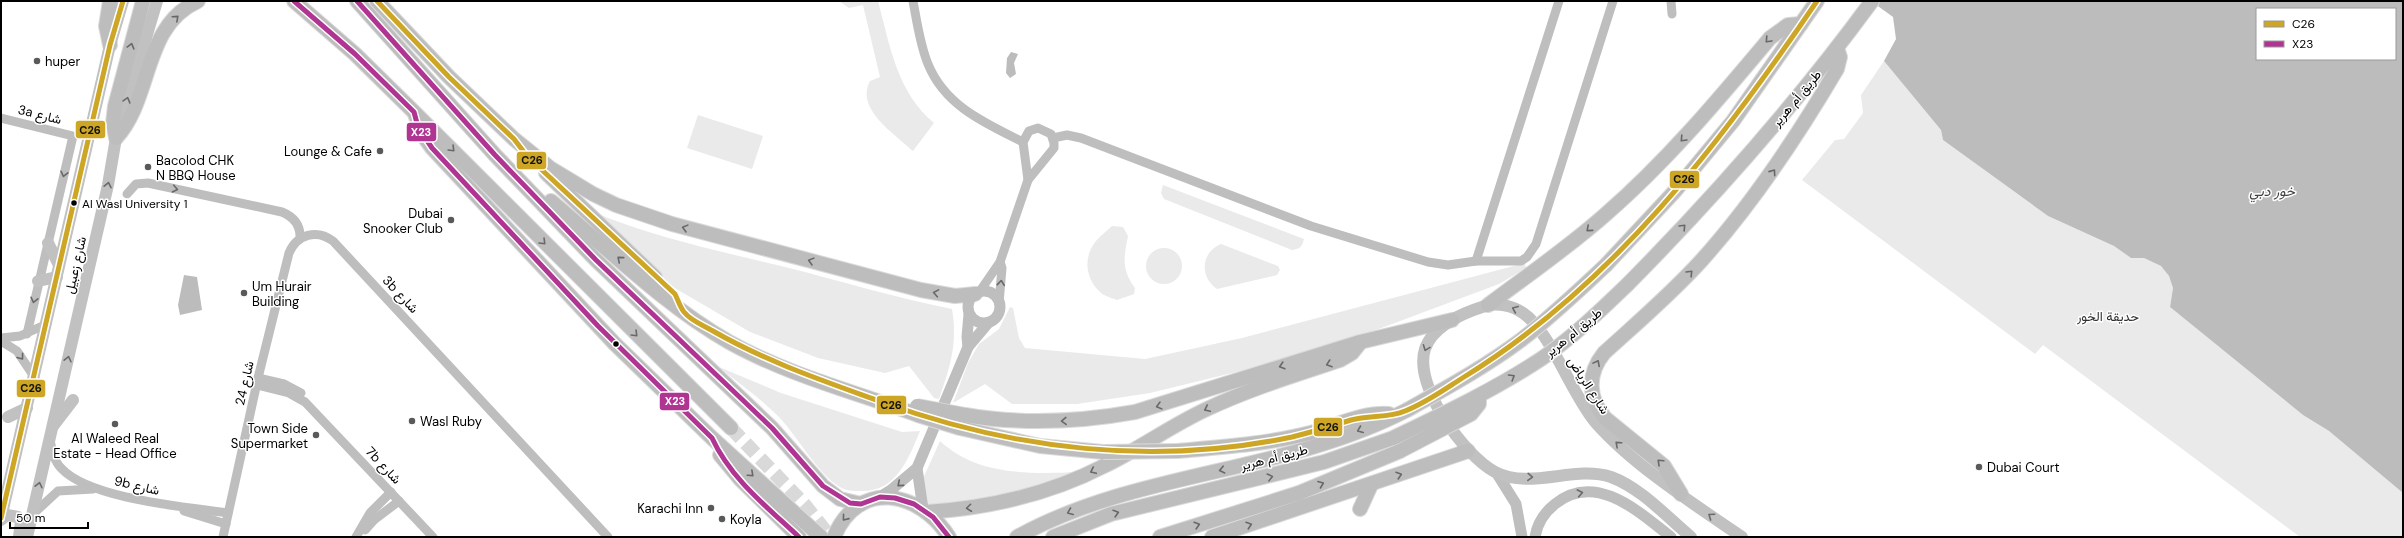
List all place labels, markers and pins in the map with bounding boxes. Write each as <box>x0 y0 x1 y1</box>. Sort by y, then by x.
place label: huper <box>45 53 80 70</box>
marker: huper <box>32 56 42 66</box>
place label: Lounge & Cafe <box>284 143 372 160</box>
marker: Lounge & Cafe <box>375 146 385 156</box>
place label: Bacolod CHK N BBQ House <box>156 152 236 184</box>
marker: Bacolod CHK N BBQ House <box>143 162 153 172</box>
place label: Al Wasl University 1 <box>82 196 187 212</box>
marker: Al Wasl University 1 <box>69 198 79 208</box>
place label: Dubai Snooker Club <box>363 205 443 237</box>
marker: Dubai Snooker Club <box>446 215 456 225</box>
place label: Um Hurair Building <box>252 278 312 310</box>
marker: Um Hurair Building <box>239 288 249 298</box>
unlabelled marker <box>611 339 621 349</box>
place label: Wasl Ruby <box>420 413 482 430</box>
marker: Wasl Ruby <box>407 416 417 426</box>
marker: Al Waleed Real Estate - Head Office <box>110 419 120 429</box>
place label: Town Side Supermarket <box>231 420 308 452</box>
place label: Al Waleed Real Estate - Head Office <box>53 430 177 462</box>
marker: Town Side Supermarket <box>311 430 321 440</box>
place label: Dubai Court <box>1987 459 2060 476</box>
marker: Dubai Court <box>1974 462 1984 472</box>
place label: Karachi Inn <box>637 500 703 517</box>
marker: Karachi Inn <box>706 503 716 513</box>
place label: Koyla <box>730 511 762 528</box>
marker: Koyla <box>717 514 727 524</box>

